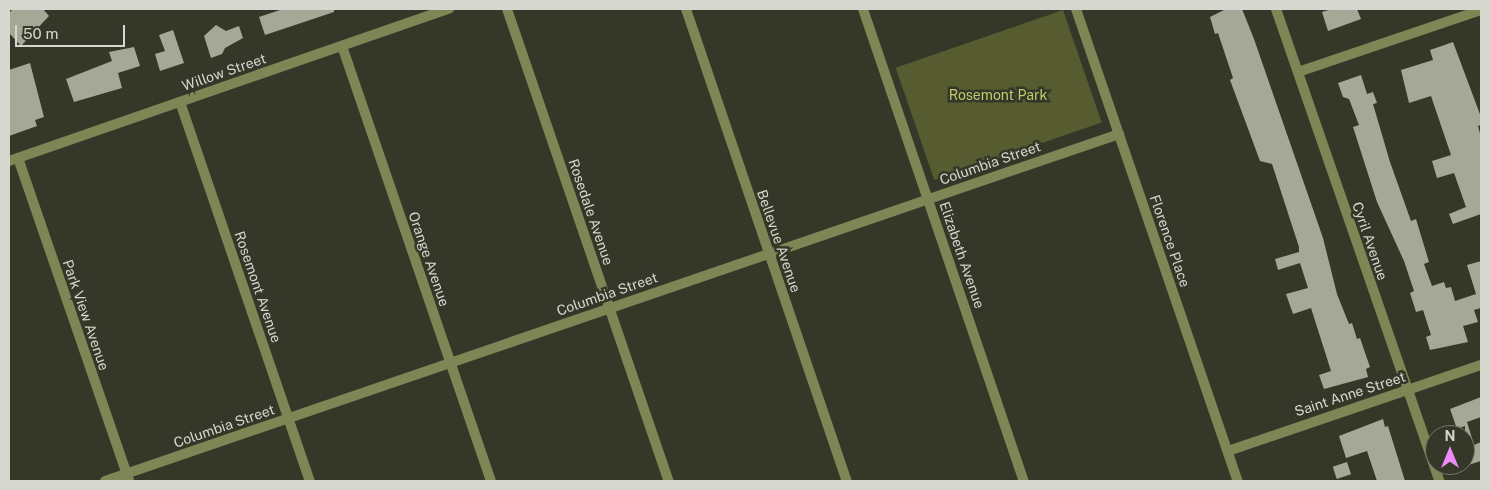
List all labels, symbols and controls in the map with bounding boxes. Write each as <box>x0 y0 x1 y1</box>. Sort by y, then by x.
scale bar <box>18 15 128 47</box>
text: 50 m <box>23 25 58 42</box>
street label: Willow Street <box>180 50 268 94</box>
park label: Rosemont Park <box>949 87 1047 103</box>
street label: Columbia Street <box>937 138 1043 188</box>
street label: Rosedale Avenue <box>565 157 617 267</box>
street label: Bellevue Avenue <box>754 187 804 295</box>
street label: Florence Place <box>1146 193 1194 289</box>
street label: Elizabeth Avenue <box>936 199 988 311</box>
street label: Cyril Avenue <box>1349 200 1391 282</box>
street label: Orange Avenue <box>405 209 453 309</box>
street label: Rosemont Avenue <box>231 229 285 345</box>
street label: Park View Avenue <box>59 257 113 373</box>
street label: Columbia Street <box>554 269 660 319</box>
street label: Saint Anne Street <box>1292 368 1408 420</box>
street label: Columbia Street <box>171 401 277 451</box>
north arrow <box>1425 425 1475 475</box>
text: N <box>1445 428 1455 444</box>

